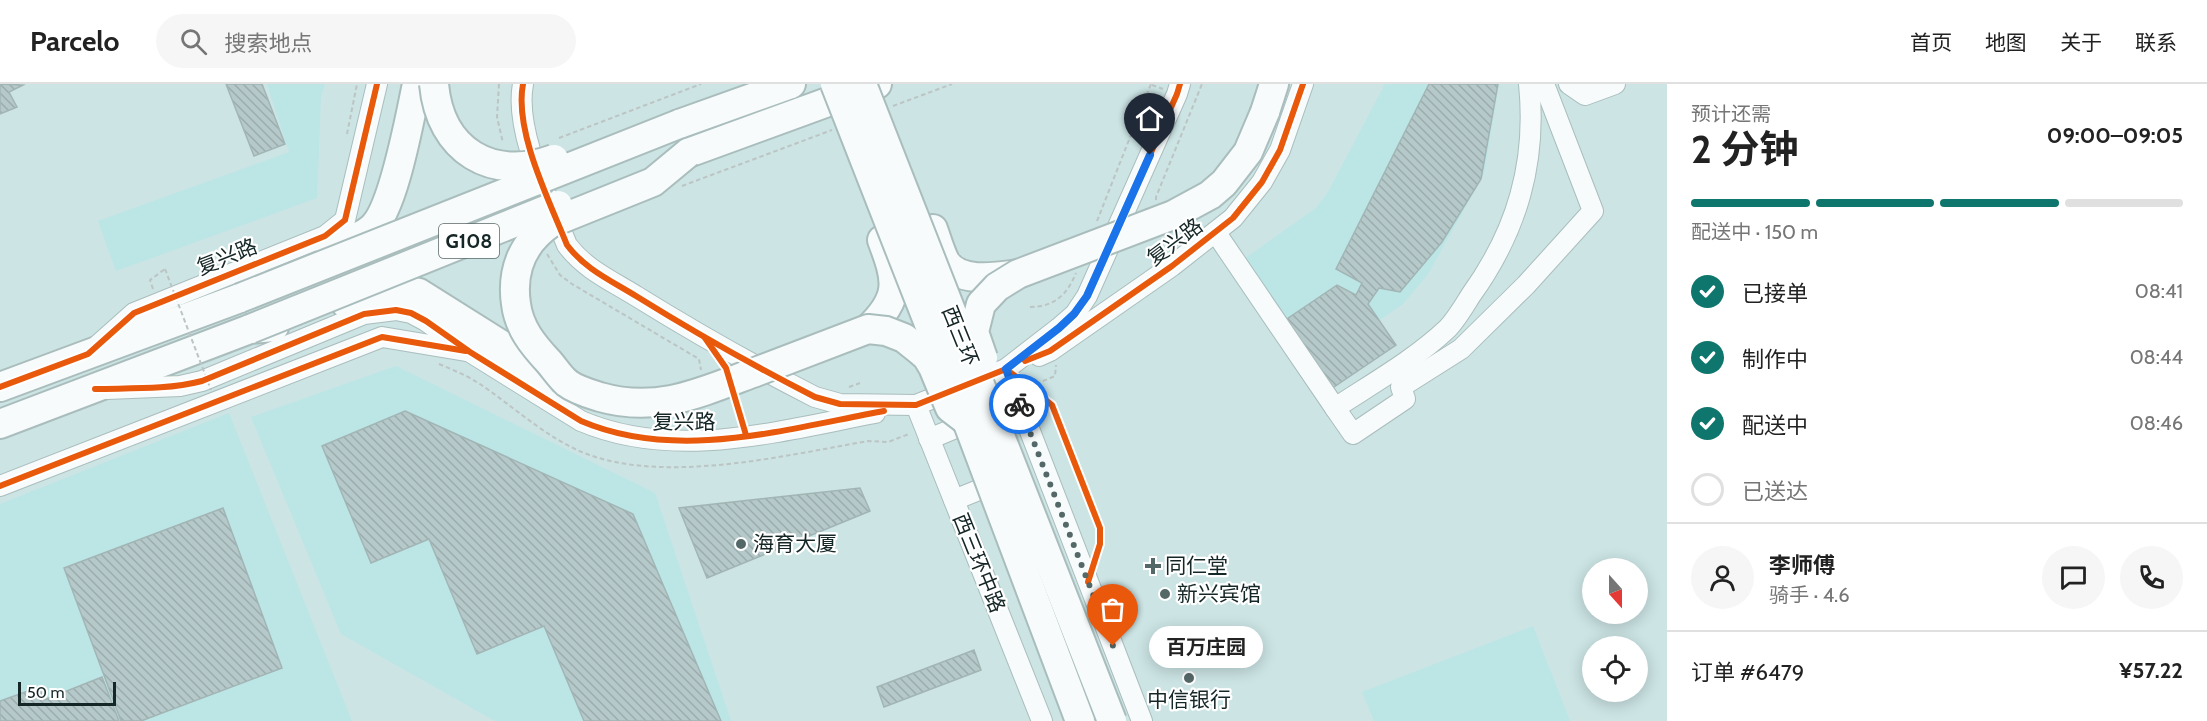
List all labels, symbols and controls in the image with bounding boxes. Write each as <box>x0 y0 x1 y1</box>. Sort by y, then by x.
search box <box>156 14 576 68</box>
text: Parcelo <box>30 24 120 58</box>
icon: search <box>177 25 210 58</box>
text: 搜索地点 <box>225 30 313 57</box>
text: 首页 <box>1910 30 1952 55</box>
text: 地图 <box>1985 30 2027 55</box>
text: 关于 <box>2060 30 2102 55</box>
text: 联系 <box>2135 30 2177 55</box>
pin <box>1124 93 1175 155</box>
icon: home <box>1133 102 1166 135</box>
text: 预计还需 <box>1691 102 1771 126</box>
text: 09:00–09:05 <box>2047 122 2183 149</box>
text: 2 分钟 <box>1691 125 1798 173</box>
street label: 复兴路 <box>1142 213 1207 271</box>
text: 配送中 · 150 m <box>1691 220 1818 244</box>
road number: G108 <box>439 224 499 258</box>
street label: 复兴路 <box>193 233 261 280</box>
icon: check <box>1691 275 1724 308</box>
text: 08:41 <box>2135 279 2183 303</box>
text: 已接单 <box>1742 280 1808 307</box>
street label: 西三环 <box>937 302 984 370</box>
icon: check <box>1691 341 1724 374</box>
text: 08:44 <box>2130 345 2183 369</box>
text: 制作中 <box>1742 346 1808 373</box>
courier <box>989 374 1049 434</box>
icon: bike <box>1003 388 1036 421</box>
icon: check <box>1691 407 1724 440</box>
street label: 复兴路 <box>653 409 716 434</box>
text: 08:46 <box>2130 411 2183 435</box>
text: 配送中 <box>1742 412 1808 439</box>
text: 已送达 <box>1742 478 1808 505</box>
street label: 西三环中路 <box>948 509 1011 616</box>
place label: 海育大厦 <box>753 531 837 556</box>
marker: 海育大厦 <box>734 537 748 551</box>
button: person <box>1691 546 1754 609</box>
button: chat <box>2042 546 2105 609</box>
button: phone <box>2120 546 2183 609</box>
text: 李师傅 <box>1769 552 1835 579</box>
place label: 同仁堂 <box>1165 553 1228 578</box>
north arrow <box>1582 558 1648 624</box>
map controls <box>1582 558 1648 702</box>
marker: 同仁堂 <box>1146 559 1160 573</box>
place label: 新兴宾馆 <box>1177 581 1261 606</box>
text: 骑手 · 4.6 <box>1769 583 1850 607</box>
pin <box>1087 584 1138 646</box>
marker: 新兴宾馆 <box>1158 587 1172 601</box>
icon: bag <box>1096 593 1129 626</box>
callout: 百万庄园 <box>1149 625 1263 667</box>
text: 百万庄园 <box>1166 635 1246 659</box>
button: locate <box>1582 636 1648 702</box>
text: ¥57.22 <box>2119 657 2183 684</box>
text: 订单 #6479 <box>1691 659 1804 686</box>
marker: 中信银行 <box>1182 671 1196 685</box>
scale bar <box>18 679 116 706</box>
text: 50 m <box>27 683 64 702</box>
place label: 中信银行 <box>1147 687 1231 712</box>

